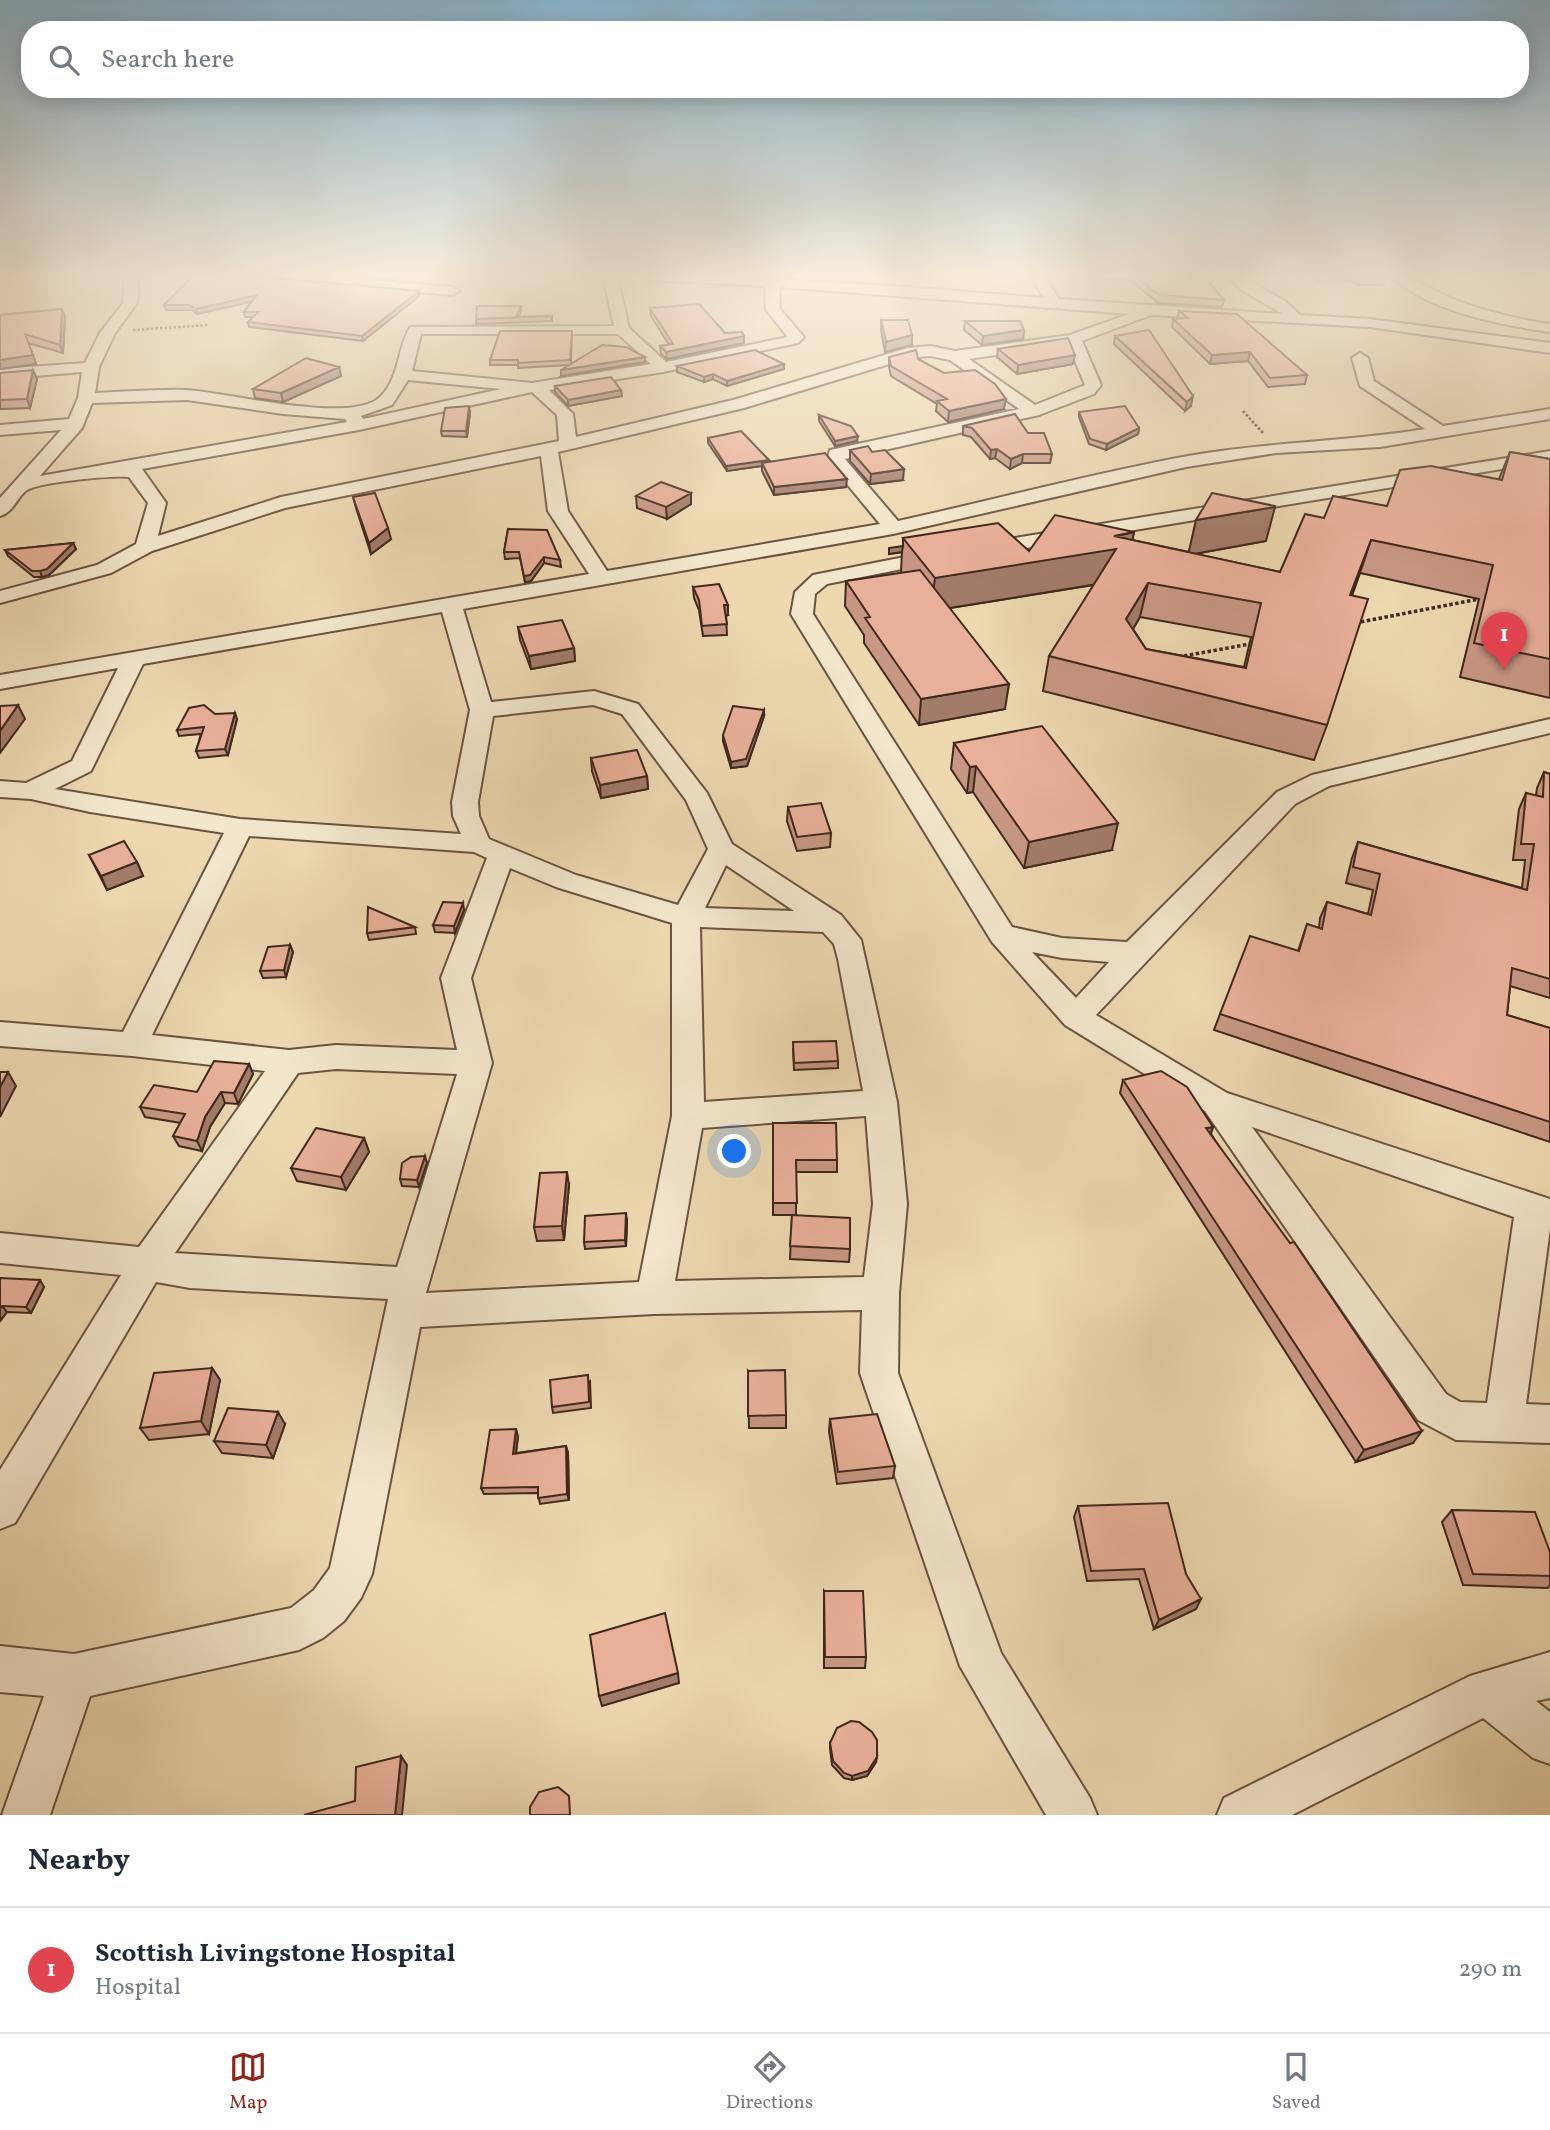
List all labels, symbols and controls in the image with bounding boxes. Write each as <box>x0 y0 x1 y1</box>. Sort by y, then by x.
search box <box>21 21 1529 98</box>
icon: search <box>45 41 83 79</box>
text: Search here <box>101 42 234 78</box>
pin: 1 <box>1481 612 1527 670</box>
your location <box>717 1134 751 1168</box>
text: Nearby <box>28 1840 130 1882</box>
text: Scottish Livingstone Hospital <box>95 1936 456 1972</box>
text: 1 <box>46 1954 56 1986</box>
text: 290 m <box>1459 1954 1522 1986</box>
text: Hospital <box>95 1972 181 2004</box>
tab: Map <box>229 2048 267 2116</box>
tab: Directions <box>726 2048 813 2116</box>
tab: Saved <box>1272 2048 1321 2116</box>

